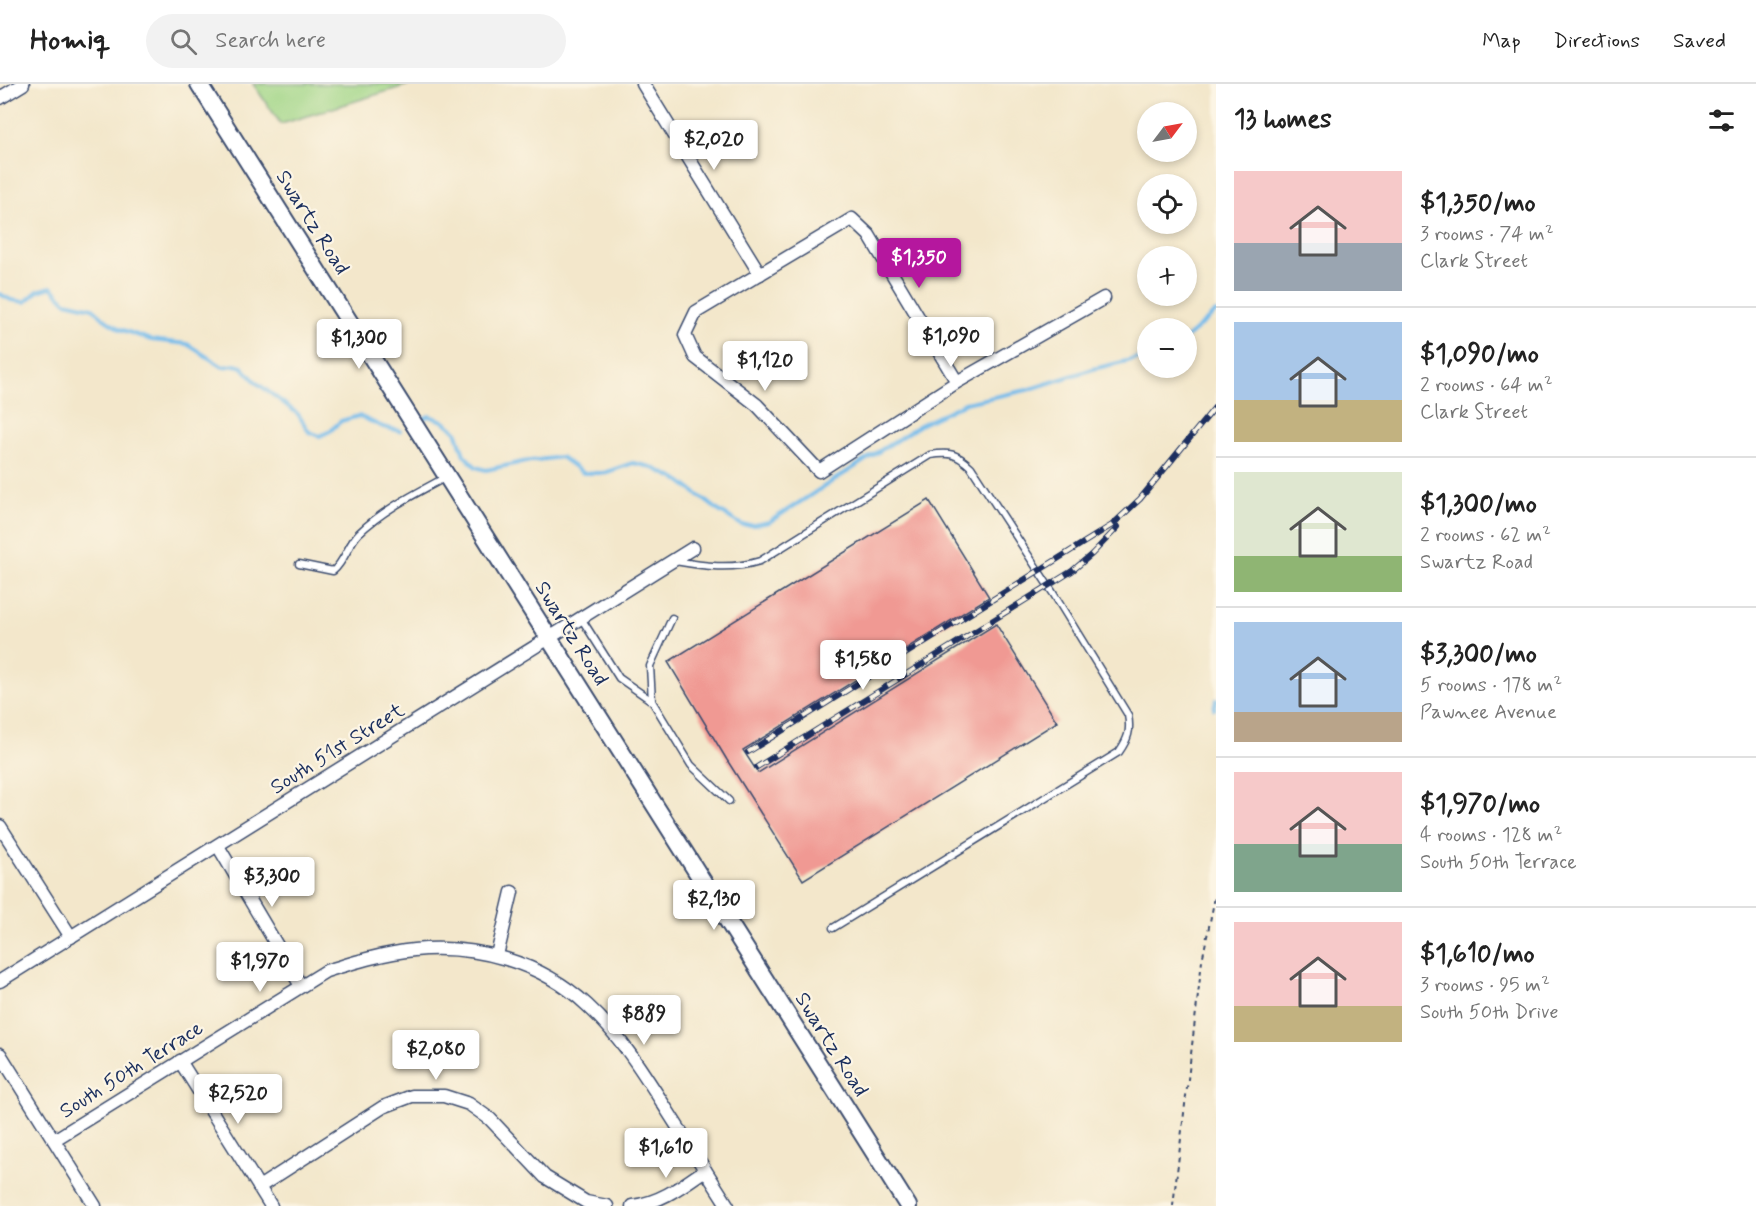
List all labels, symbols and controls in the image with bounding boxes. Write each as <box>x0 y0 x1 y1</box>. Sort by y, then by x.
search box <box>146 14 566 68</box>
text: Homiq <box>30 23 110 60</box>
icon: search <box>167 25 200 58</box>
text: Search here <box>215 27 326 55</box>
text: Map <box>1482 27 1521 55</box>
text: Directions <box>1554 27 1640 55</box>
text: Saved <box>1673 27 1726 55</box>
north arrow <box>1137 102 1197 162</box>
map controls <box>1137 102 1197 378</box>
text: 13 homes <box>1234 103 1332 137</box>
icon: filters <box>1705 104 1738 137</box>
pin: $2,020 <box>665 120 763 171</box>
text: $2,020 <box>684 126 744 153</box>
street label: Swartz Road <box>269 165 355 280</box>
button: locate <box>1137 174 1197 234</box>
text: $1,350/mo <box>1420 187 1536 221</box>
icon: home <box>1282 195 1354 267</box>
text: 3 rooms · 74 m² <box>1420 221 1554 248</box>
pin: $1,350 <box>870 238 968 289</box>
text: $1,350 <box>891 244 947 271</box>
button: + <box>1137 246 1197 306</box>
text: Clark Street <box>1420 248 1528 275</box>
pin: $1,090 <box>902 317 1000 368</box>
button: − <box>1137 318 1197 378</box>
pin: $1,300 <box>310 319 408 370</box>
text: $1,090 <box>922 323 980 350</box>
text: $1,300 <box>331 325 387 352</box>
text: $1,090/mo <box>1420 338 1539 372</box>
pin: $1,120 <box>716 341 814 392</box>
icon: home <box>1282 346 1354 418</box>
text: $1,120 <box>737 347 793 374</box>
text: 2 rooms · 64 m² <box>1420 372 1553 399</box>
text: Clark Street <box>1420 399 1528 426</box>
text: $1,300/mo <box>1420 488 1537 522</box>
icon: home <box>1282 496 1354 568</box>
text: 2 rooms · 62 m² <box>1420 522 1551 549</box>
text: Swartz Road <box>1420 549 1533 576</box>
street label: Swartz Road <box>528 576 614 691</box>
text: $3,300/mo <box>1420 638 1537 672</box>
pin: $1,580 <box>814 640 912 691</box>
text: $1,580 <box>834 646 892 673</box>
icon: home <box>1282 646 1354 718</box>
text: 5 rooms · 178 m² <box>1420 672 1562 699</box>
street label: South 51st Street <box>265 696 410 801</box>
text: Pawnee Avenue <box>1420 699 1557 726</box>
text: $1,970/mo <box>1420 788 1540 822</box>
icon: home <box>1282 796 1354 868</box>
text: 4 rooms · 128 m² <box>1420 822 1562 849</box>
text: South 50th Terrace <box>1420 849 1577 876</box>
pin: $3,300 <box>223 857 321 908</box>
text: $3,300 <box>244 863 300 890</box>
pin: $2,130 <box>665 880 763 931</box>
text: $2,130 <box>687 886 741 913</box>
text: $1,610/mo <box>1420 938 1535 972</box>
pin: $1,970 <box>211 942 309 993</box>
icon: home <box>1282 946 1354 1018</box>
text: $1,970 <box>230 948 290 975</box>
text: 3 rooms · 95 m² <box>1420 972 1550 999</box>
street label: Swartz Road <box>788 987 874 1102</box>
pin: $889 <box>608 995 680 1046</box>
text: South 50th Drive <box>1420 999 1559 1026</box>
text: $889 <box>622 1001 666 1028</box>
street label: South 50th Terrace <box>54 1014 209 1125</box>
pin: $2,080 <box>387 1030 485 1081</box>
text: $2,080 <box>406 1036 466 1063</box>
pin: $2,520 <box>189 1074 287 1125</box>
text: $2,520 <box>208 1080 268 1107</box>
pin: $1,610 <box>617 1128 715 1179</box>
text: $1,610 <box>638 1134 694 1161</box>

